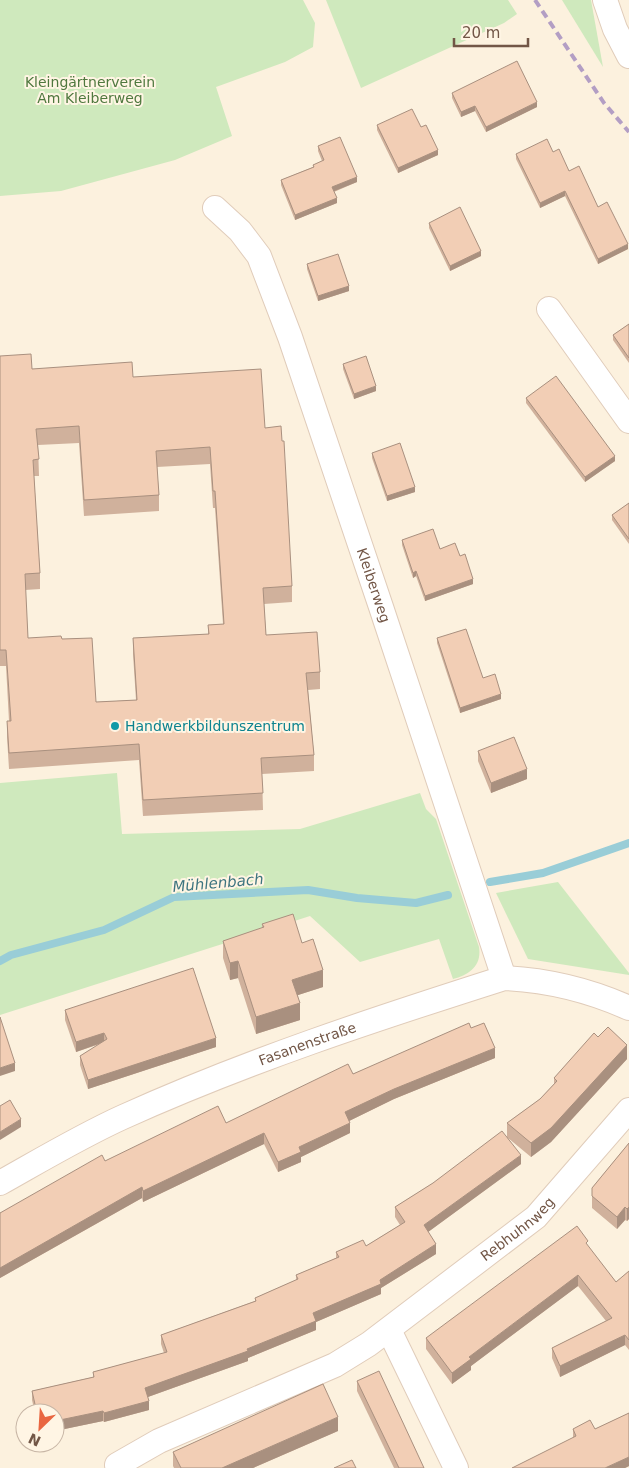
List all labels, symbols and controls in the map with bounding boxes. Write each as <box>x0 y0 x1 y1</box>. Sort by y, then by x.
scale bar <box>454 15 528 47</box>
text: 20 m <box>462 24 500 42</box>
park label: Kleingärtnerverein Am Kleiberweg <box>25 74 155 106</box>
street label: Kleiberweg <box>354 546 394 625</box>
place label: Handwerkbildunszentrum <box>125 718 305 734</box>
marker: Handwerkbildunszentrum <box>109 720 121 732</box>
water label: Mühlenbach <box>172 870 264 896</box>
street label: Fasanenstraße <box>256 1019 358 1069</box>
street label: Rebhuhnweg <box>478 1194 558 1264</box>
north arrow <box>15 1403 65 1453</box>
text: N <box>26 1430 43 1450</box>

